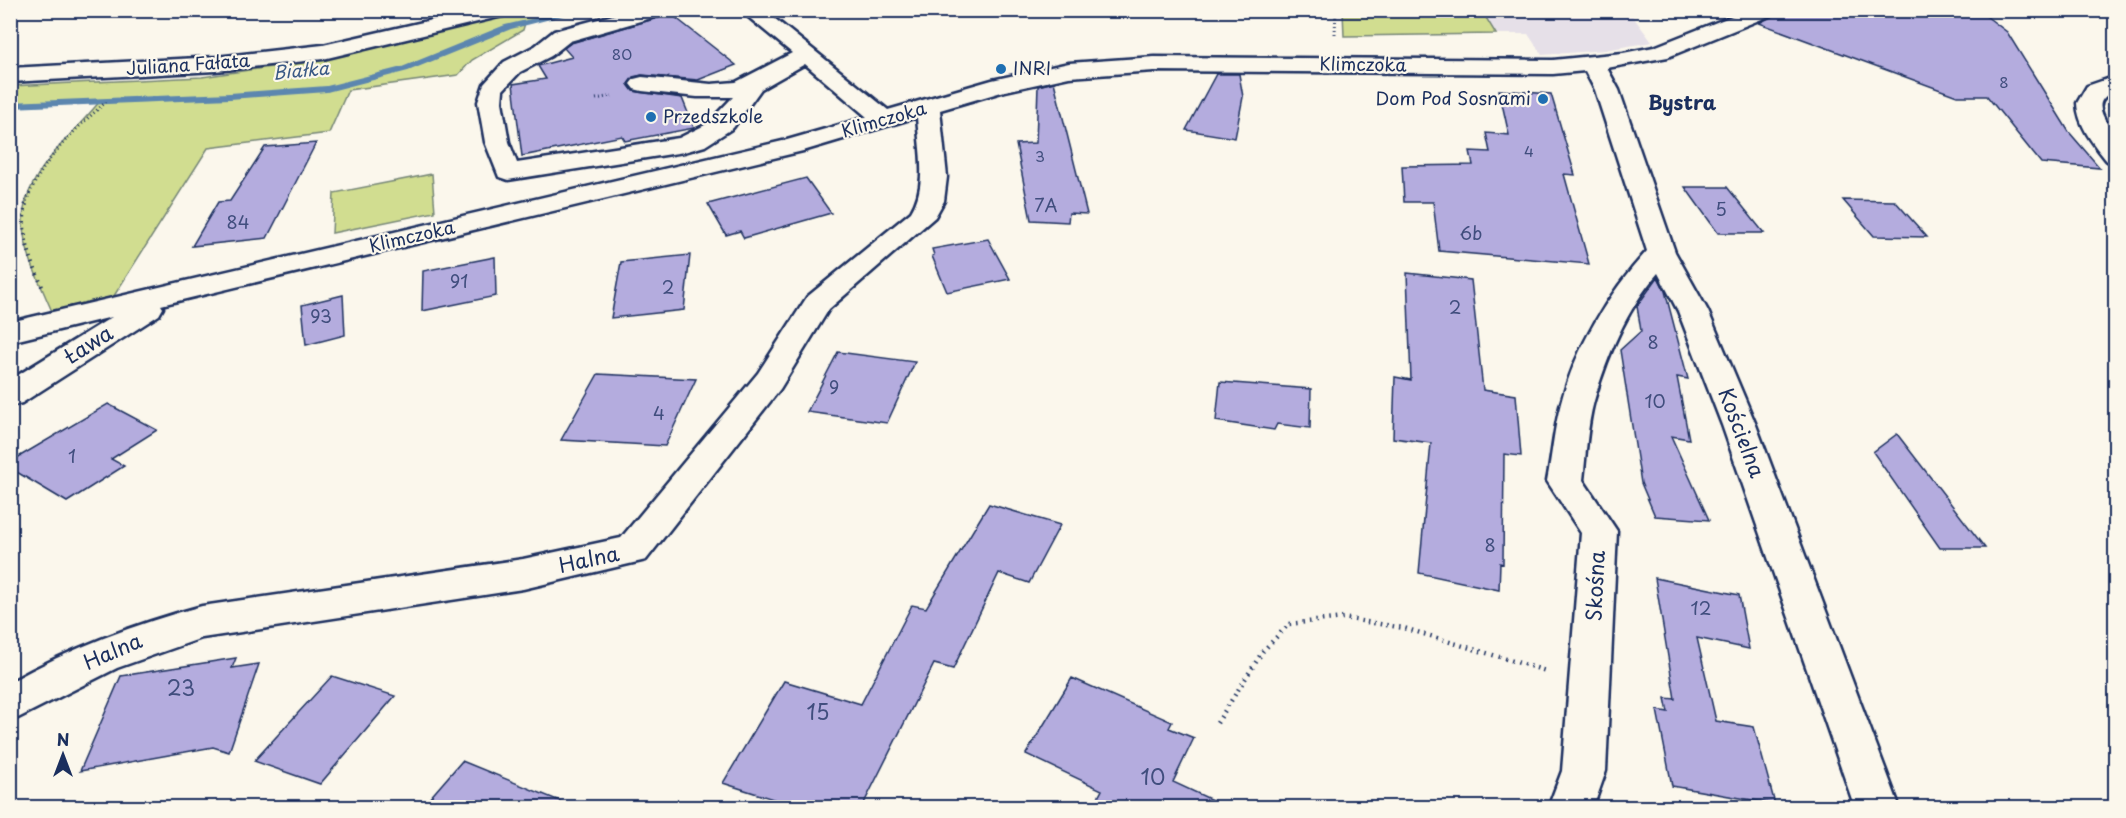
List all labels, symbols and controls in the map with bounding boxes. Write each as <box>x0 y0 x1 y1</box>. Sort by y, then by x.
house number: 80 <box>612 42 632 65</box>
street label: Juliana Fałata <box>125 46 251 81</box>
street label: Klimczoka <box>1319 49 1408 78</box>
water label: Białka <box>272 54 331 85</box>
place label: INRI <box>1013 54 1051 81</box>
marker: INRI <box>994 62 1008 76</box>
house number: 8 <box>1999 70 2009 93</box>
place label: Dom Pod Sosnami <box>1375 84 1531 111</box>
district label: Bystra <box>1648 87 1717 117</box>
marker: Dom Pod Sosnami <box>1536 92 1550 106</box>
street label: Klimczoka <box>838 93 930 144</box>
place label: Przedszkole <box>663 102 763 129</box>
marker: Przedszkole <box>644 110 658 124</box>
house number: 4 <box>1524 139 1534 162</box>
house number: 3 <box>1035 144 1045 167</box>
house number: 7A <box>1034 191 1058 218</box>
house number: 5 <box>1715 195 1727 222</box>
house number: 84 <box>226 208 250 235</box>
street label: Klimczoka <box>366 212 458 258</box>
house number: 6b <box>1460 219 1483 246</box>
house number: 91 <box>450 267 468 294</box>
house number: 2 <box>662 273 674 300</box>
house number: 2 <box>1449 293 1461 320</box>
house number: 93 <box>310 302 332 329</box>
street label: Ława <box>56 316 119 371</box>
house number: 8 <box>1647 328 1659 355</box>
house number: 9 <box>829 373 839 400</box>
street label: Kościelna <box>1711 383 1775 482</box>
house number: 10 <box>1644 387 1666 414</box>
house number: 4 <box>653 399 665 426</box>
house number: 1 <box>68 442 76 469</box>
house number: 8 <box>1484 531 1496 558</box>
street label: Halna <box>555 536 622 580</box>
street label: Skośna <box>1576 550 1612 622</box>
house number: 12 <box>1691 594 1711 621</box>
street label: Halna <box>78 623 147 677</box>
house number: 23 <box>167 671 195 703</box>
house number: 15 <box>807 695 829 727</box>
north arrow <box>33 725 93 785</box>
text: N <box>57 727 69 751</box>
house number: 10 <box>1141 760 1165 792</box>

